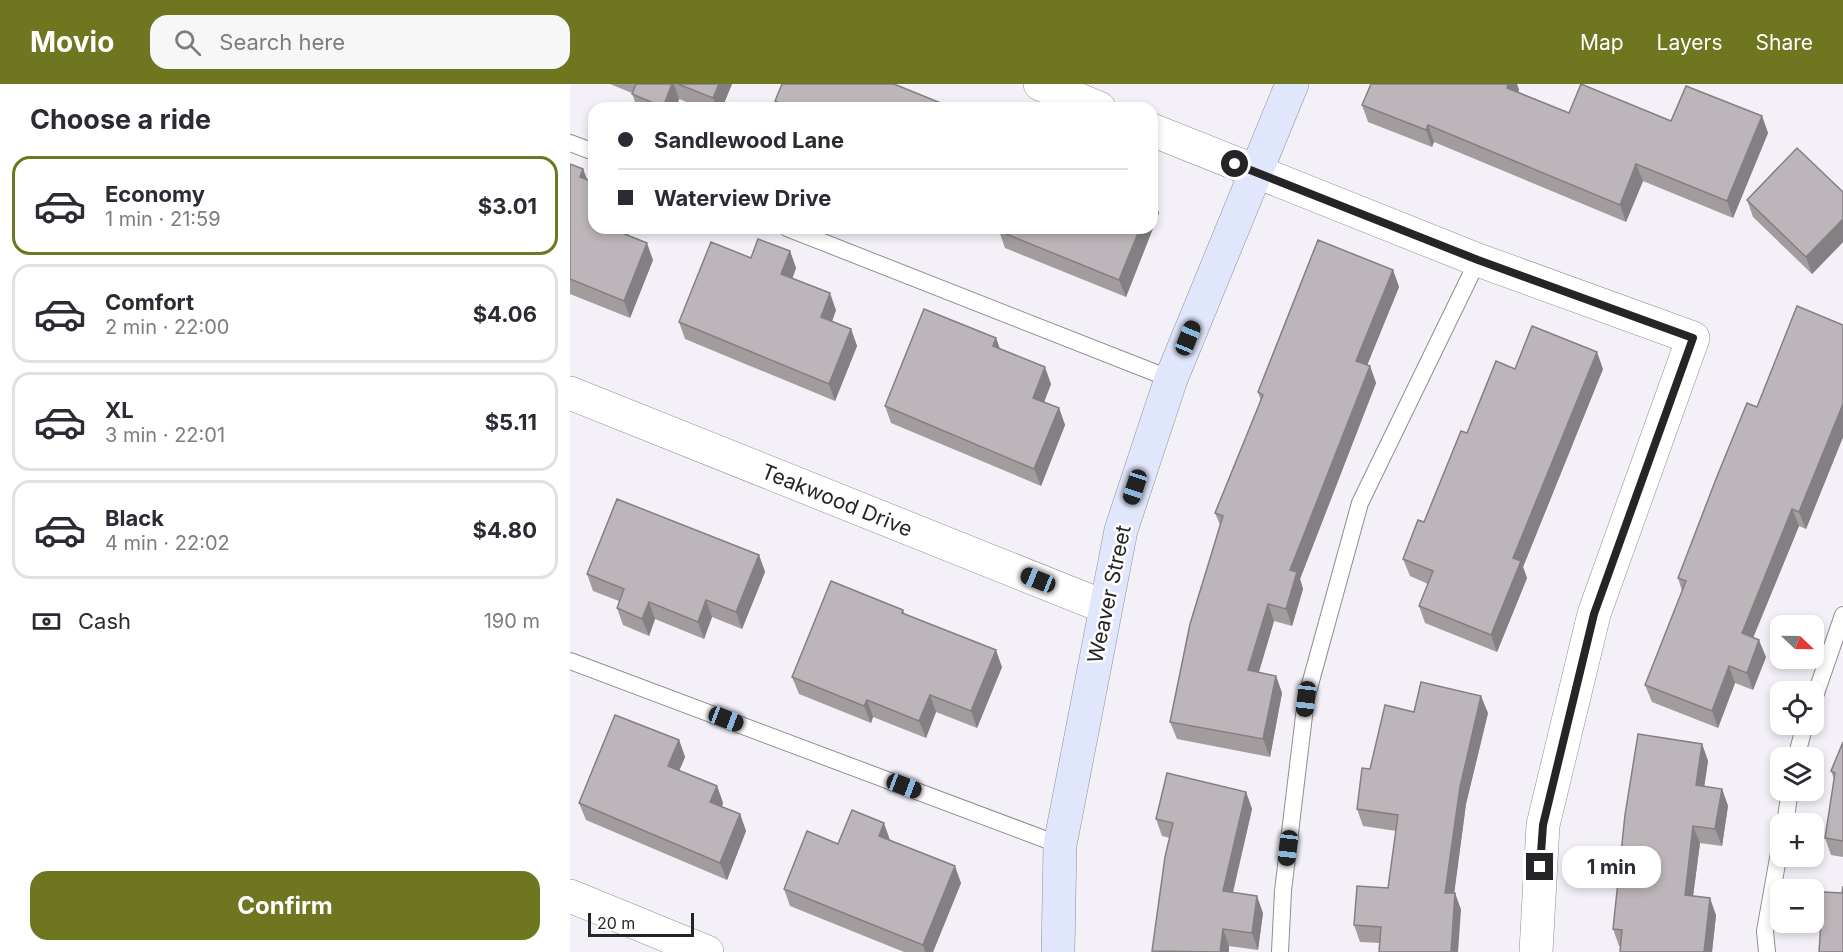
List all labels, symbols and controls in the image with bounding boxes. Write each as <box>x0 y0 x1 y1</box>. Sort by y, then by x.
search box <box>150 15 570 69</box>
text: Movio <box>30 25 114 59</box>
icon: search <box>171 26 204 59</box>
text: Search here <box>219 29 345 55</box>
text: Map <box>1580 30 1624 55</box>
text: Layers <box>1657 30 1723 55</box>
text: Share <box>1756 30 1813 55</box>
text: Choose a ride <box>30 103 211 136</box>
text: Sandlewood Lane <box>654 127 844 153</box>
route start <box>1221 150 1248 177</box>
icon: car <box>33 179 87 233</box>
text: Economy <box>105 181 205 207</box>
text: Waterview Drive <box>654 185 831 211</box>
text: $3.01 <box>478 193 537 219</box>
text: 1 min · 21:59 <box>105 207 221 231</box>
icon: car <box>33 287 87 341</box>
text: Comfort <box>105 289 194 315</box>
text: $4.06 <box>473 301 537 327</box>
text: 2 min · 22:00 <box>105 315 229 339</box>
car <box>1173 318 1203 358</box>
icon: car <box>33 395 87 449</box>
text: XL <box>105 397 134 423</box>
text: $5.11 <box>485 409 537 435</box>
text: 3 min · 22:01 <box>105 423 225 447</box>
street label: Teakwood Drive <box>758 458 916 542</box>
car <box>1121 467 1149 507</box>
icon: car <box>33 503 87 557</box>
text: Black <box>105 505 164 531</box>
text: $4.80 <box>473 517 537 543</box>
street label: Weaver Street <box>1082 523 1136 665</box>
text: 4 min · 22:02 <box>105 531 230 555</box>
car <box>1018 565 1058 595</box>
icon: cash <box>30 605 63 638</box>
text: Cash <box>78 608 131 634</box>
text: 190 m <box>484 609 540 633</box>
north arrow <box>1770 615 1824 669</box>
map controls <box>1770 615 1824 933</box>
car <box>1295 680 1317 718</box>
button: locate <box>1770 681 1824 735</box>
car <box>706 704 746 734</box>
button: layers <box>1770 747 1824 801</box>
car <box>884 771 924 801</box>
button: + <box>1770 813 1824 867</box>
car <box>1277 829 1299 867</box>
callout: 1 min <box>1561 846 1660 888</box>
route end <box>1526 853 1553 880</box>
text: 1 min <box>1587 855 1636 879</box>
button: Confirm <box>30 871 540 940</box>
button: − <box>1770 879 1824 933</box>
scale bar <box>588 910 694 938</box>
text: 20 m <box>597 913 635 933</box>

